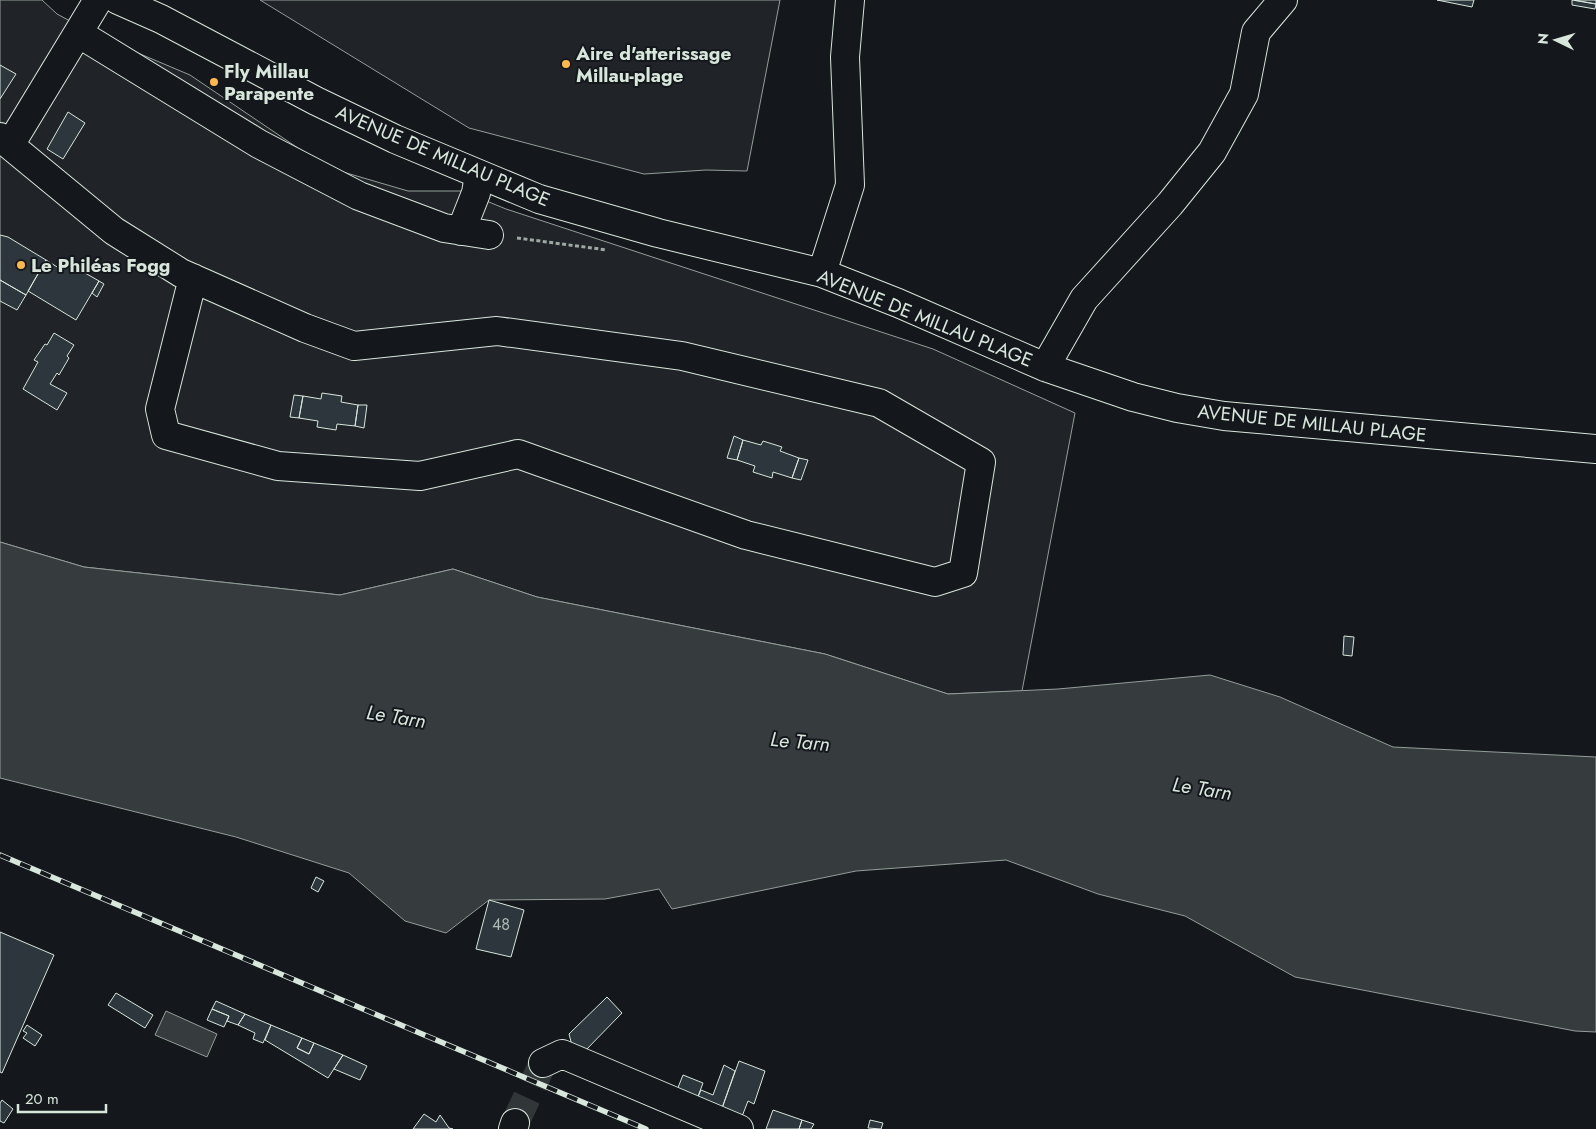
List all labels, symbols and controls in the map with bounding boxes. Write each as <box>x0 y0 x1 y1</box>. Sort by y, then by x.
north arrow <box>1531 15 1581 65</box>
text: N <box>1533 32 1553 45</box>
place label: Aire d'atterissage Millau-plage <box>575 40 731 89</box>
place label: Fly Millau Parapente <box>224 58 314 107</box>
marker: Aire d'atterissage Millau-plage <box>560 58 572 70</box>
marker: Fly Millau Parapente <box>208 76 220 88</box>
street label: AVENUE DE MILLAU PLAGE <box>332 99 554 213</box>
place label: Le Philéas Fogg <box>31 252 170 279</box>
marker: Le Philéas Fogg <box>15 259 27 271</box>
street label: AVENUE DE MILLAU PLAGE <box>813 262 1037 374</box>
street label: AVENUE DE MILLAU PLAGE <box>1196 398 1428 448</box>
water label: Le Tarn <box>364 698 428 736</box>
water label: Le Tarn <box>769 725 831 759</box>
water label: Le Tarn <box>1170 770 1234 808</box>
house number: 48 <box>492 913 510 936</box>
scale bar <box>18 1082 105 1114</box>
text: 20 m <box>25 1088 59 1110</box>

